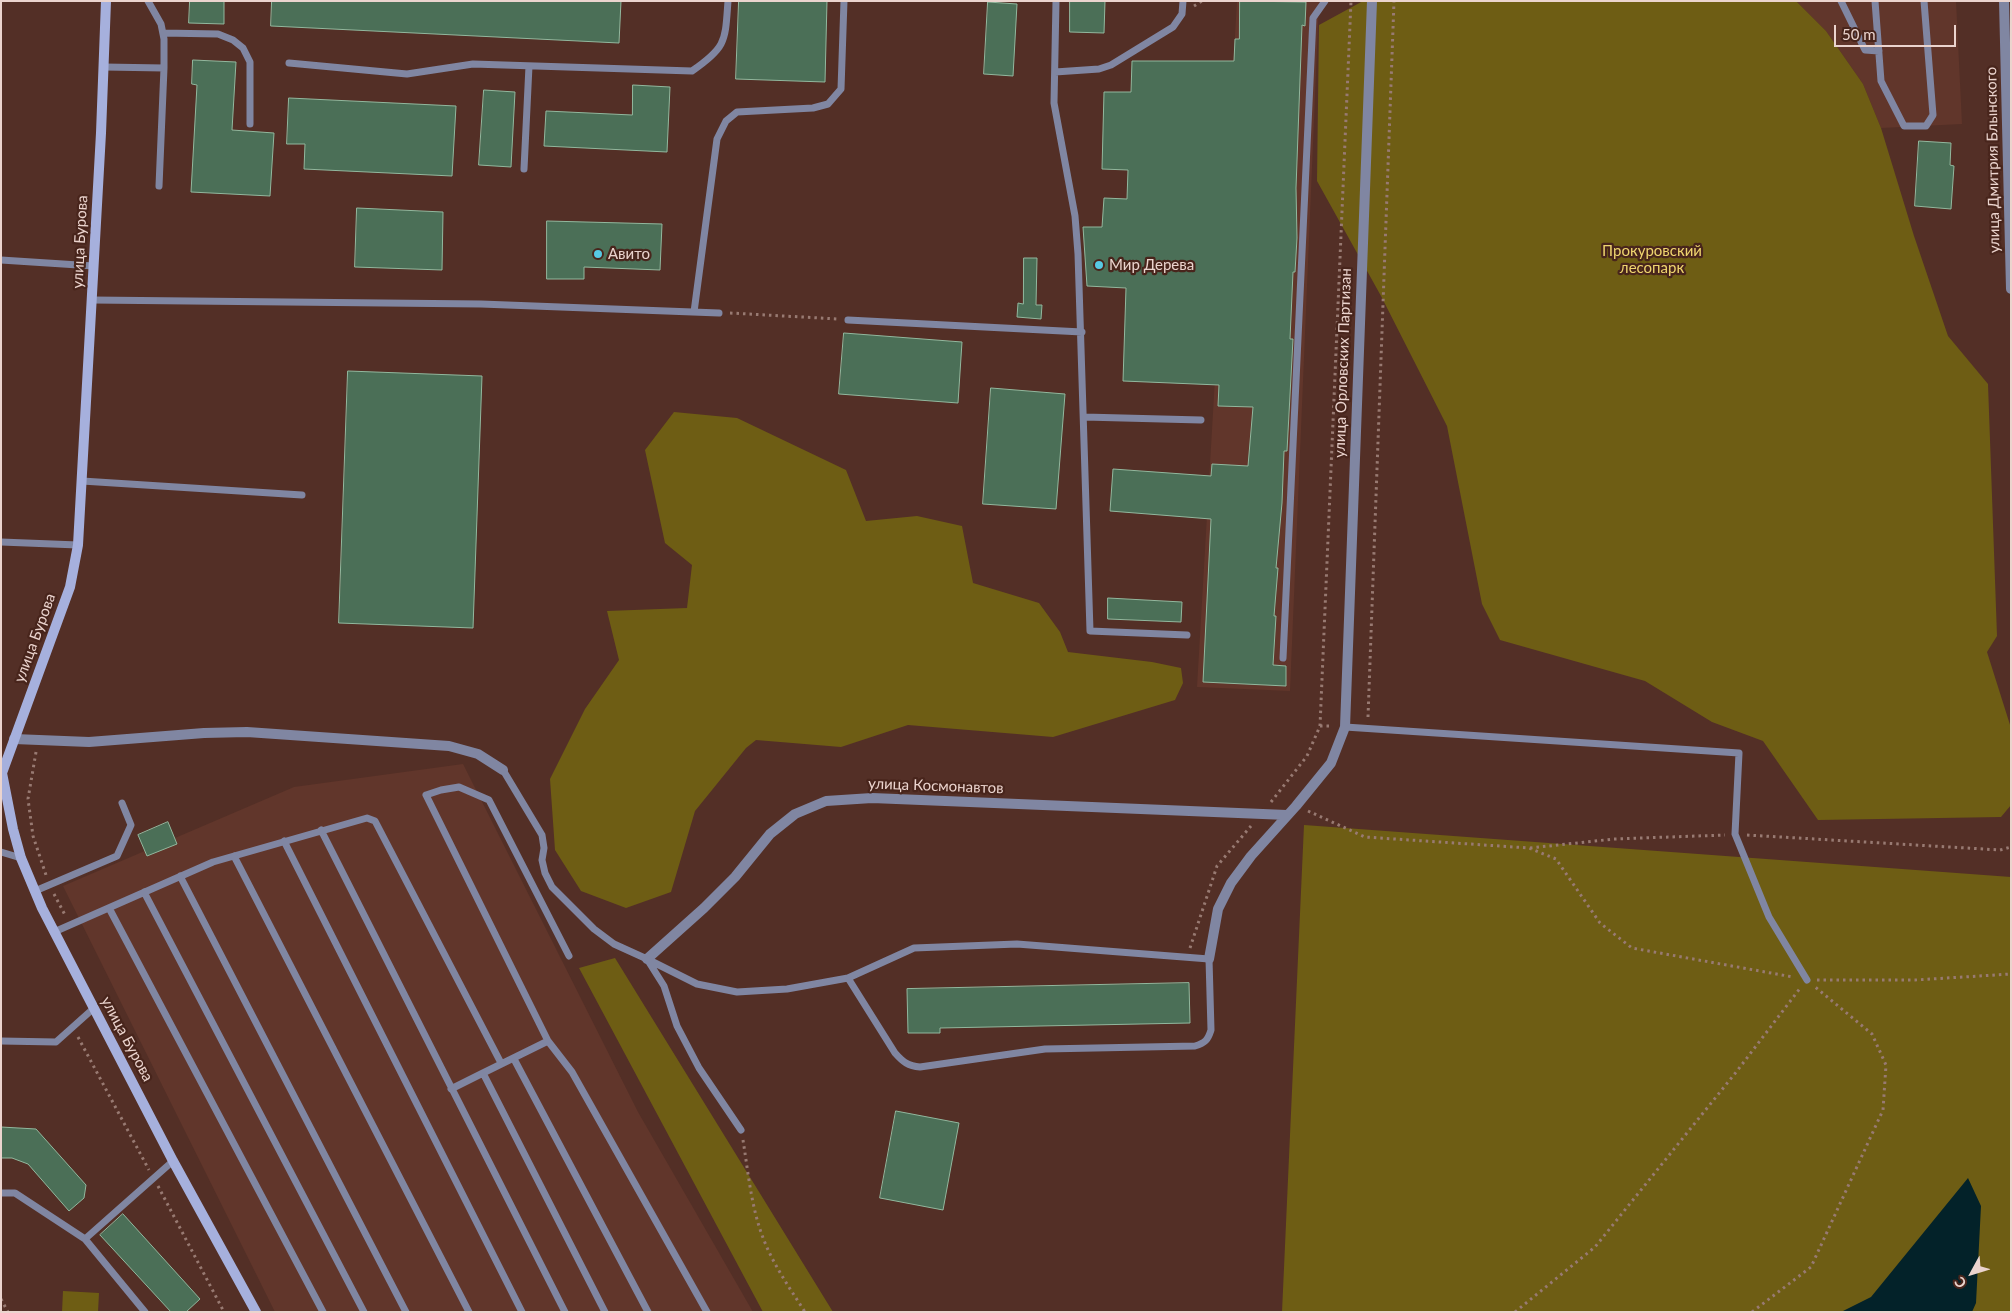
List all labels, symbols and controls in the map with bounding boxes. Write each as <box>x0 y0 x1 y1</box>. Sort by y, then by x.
scale bar <box>1837 15 1960 47</box>
text: 50 m <box>1842 25 1876 43</box>
street label: улица Дмитрия Блынского <box>1982 67 2004 253</box>
street label: улица Бурова <box>69 195 91 289</box>
park label: Прокуровский лесопарк <box>1602 242 1702 277</box>
place label: Авито <box>608 245 650 263</box>
marker: Авито <box>592 248 604 260</box>
place label: Мир Дерева <box>1109 256 1194 274</box>
marker: Мир Дерева <box>1093 259 1105 271</box>
street label: улица Орловских Партизан <box>1331 268 1355 458</box>
street label: улица Бурова <box>11 591 59 685</box>
street label: улица Космонавтов <box>868 775 1004 797</box>
street label: улица Бурова <box>97 994 157 1084</box>
north arrow <box>1947 1248 1997 1298</box>
text: С <box>1950 1274 1969 1292</box>

